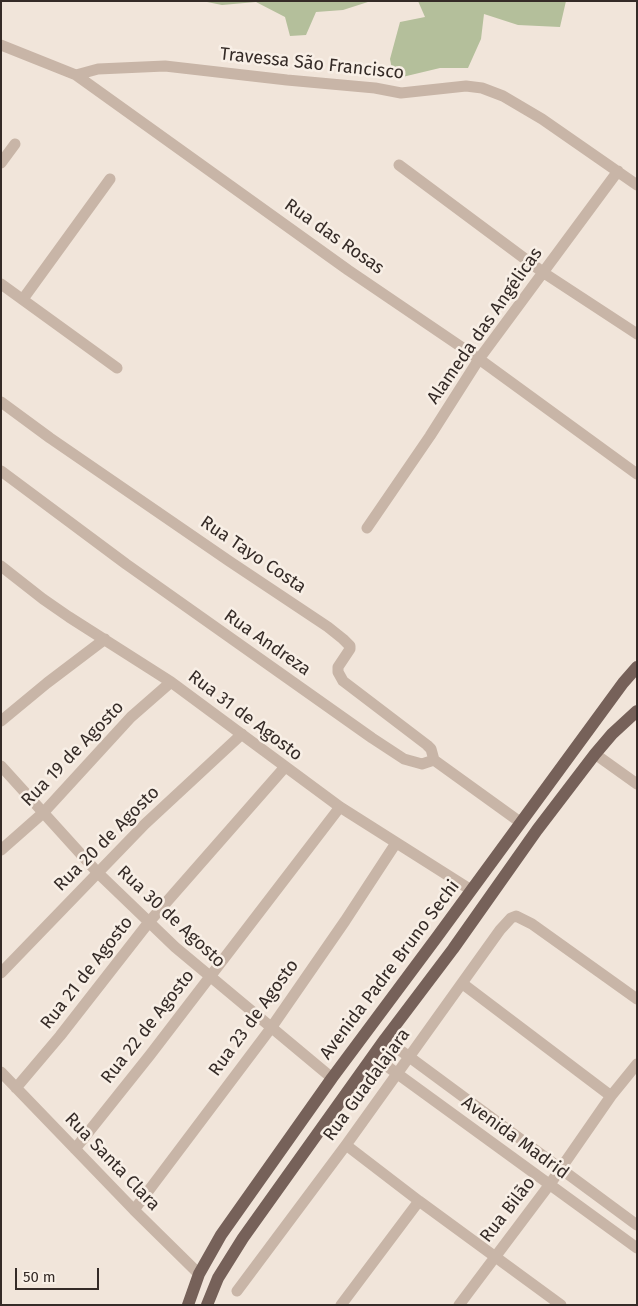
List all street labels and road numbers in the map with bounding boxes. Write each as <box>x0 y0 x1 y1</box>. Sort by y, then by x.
street label: Travessa São Francisco <box>219 44 405 84</box>
street label: Rua das Rosas <box>280 195 388 279</box>
street label: Alameda das Angélicas <box>423 244 547 408</box>
street label: Rua Tayo Costa <box>196 512 310 598</box>
street label: Rua Andreza <box>219 605 315 681</box>
street label: Rua 31 de Agosto <box>184 666 306 766</box>
street label: Rua 19 de Agosto <box>17 697 129 811</box>
street label: Rua 20 de Agosto <box>50 782 164 896</box>
street label: Rua 30 de Agosto <box>112 861 230 973</box>
street label: Avenida Padre Bruno Sechi <box>316 876 464 1064</box>
street label: Rua 21 de Agosto <box>36 912 138 1034</box>
street label: Rua 23 de Agosto <box>204 955 304 1081</box>
street label: Rua 22 de Agosto <box>97 966 199 1088</box>
street label: Rua Guadalajara <box>319 1025 415 1145</box>
street label: Avenida Madrid <box>457 1092 573 1184</box>
street label: Rua Santa Clara <box>60 1108 164 1216</box>
street label: Rua Bilão <box>476 1173 540 1247</box>

